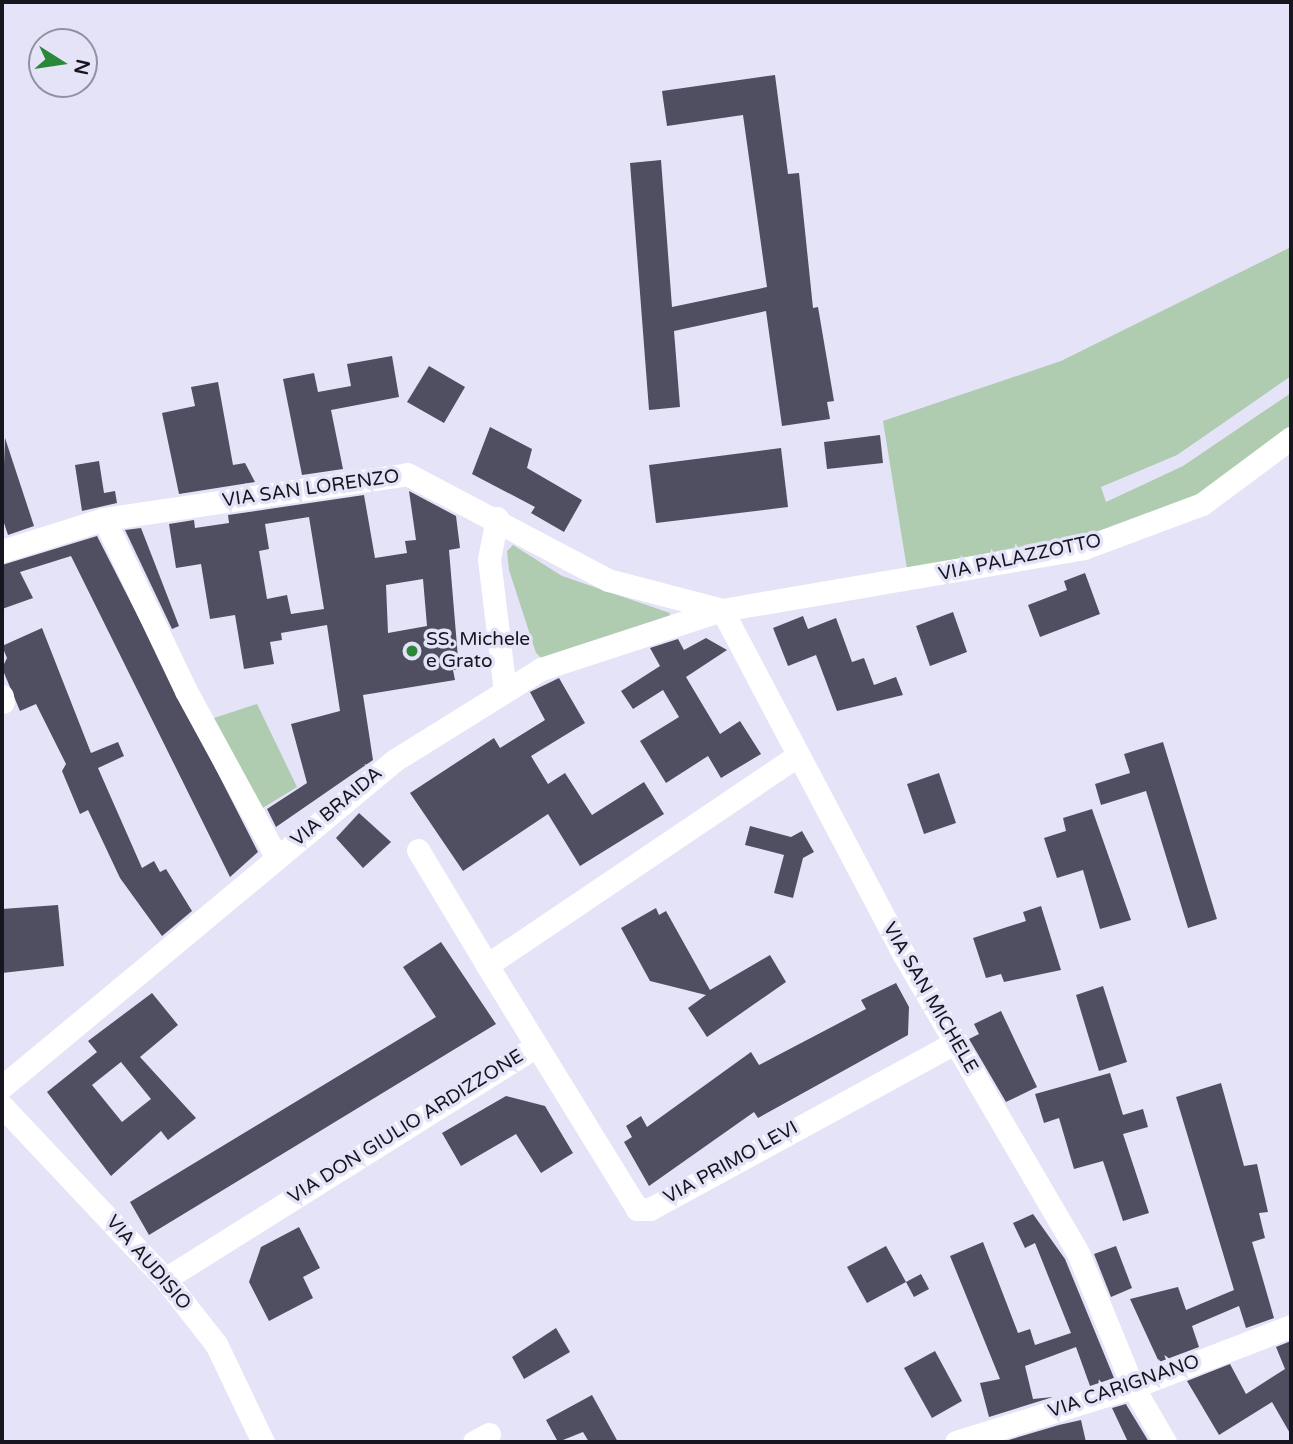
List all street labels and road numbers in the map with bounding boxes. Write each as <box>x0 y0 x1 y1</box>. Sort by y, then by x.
street label: VIA SAN LORENZO <box>221 465 401 513</box>
street label: VIA PALAZZOTTO <box>937 530 1103 586</box>
street label: VIA BRAIDA <box>287 762 387 852</box>
street label: VIA SAN MICHELE <box>878 919 982 1077</box>
street label: VIA DON GIULIO ARDIZZONE <box>284 1045 528 1209</box>
street label: VIA PRIMO LEVI <box>660 1117 802 1209</box>
street label: VIA AUDISIO <box>101 1211 195 1315</box>
street label: VIA CARIGNANO <box>1045 1350 1203 1424</box>

